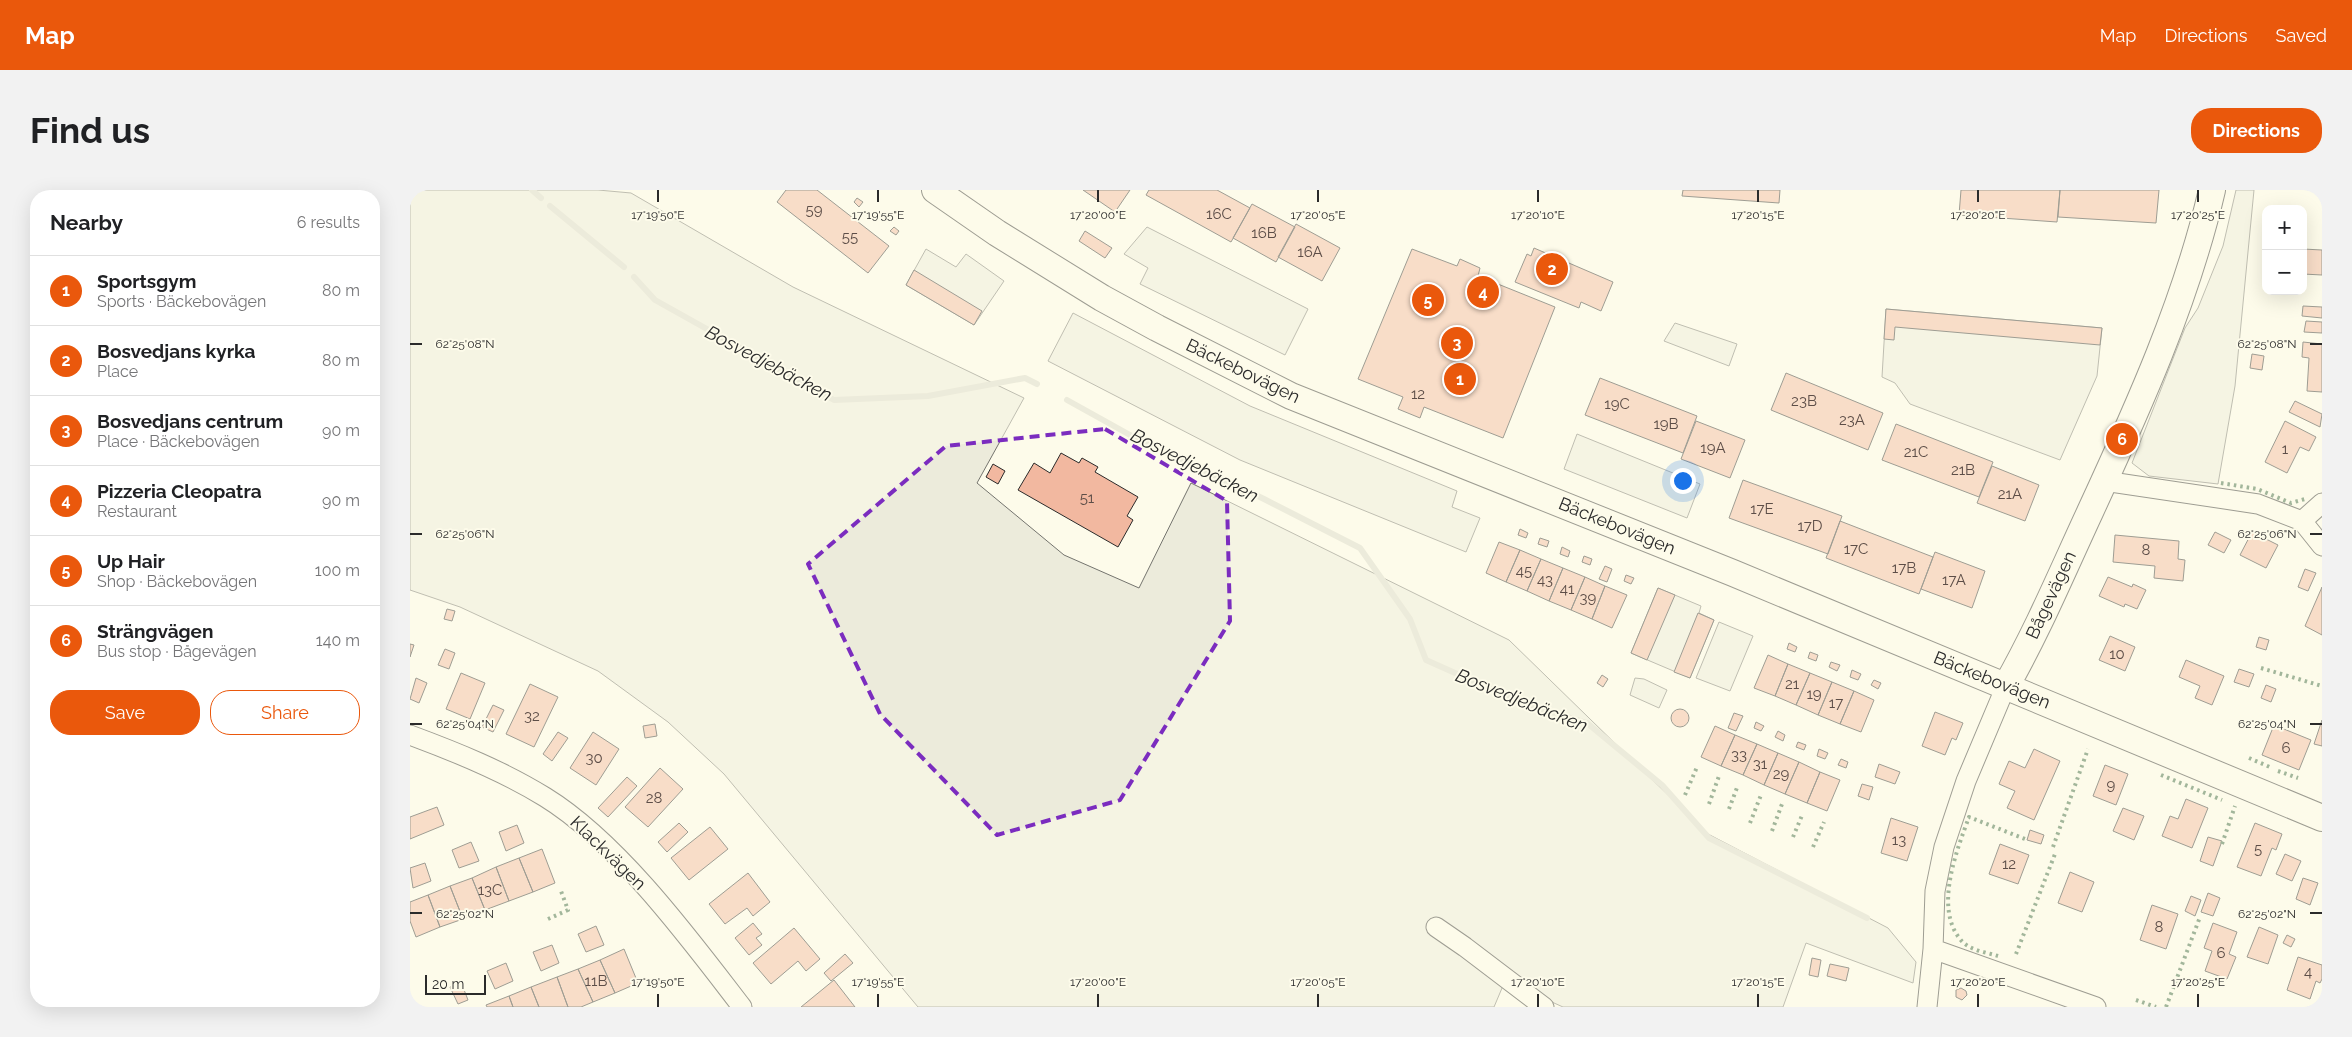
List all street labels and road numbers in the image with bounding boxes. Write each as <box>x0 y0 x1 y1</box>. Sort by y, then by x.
street label: Bäckebovägen <box>1183 334 1304 407</box>
street label: Bäckebovägen <box>1556 493 1679 559</box>
street label: Bågevägen <box>2021 547 2080 642</box>
street label: Bäckebovägen <box>1931 647 2054 713</box>
street label: Klackvägen <box>566 811 651 894</box>

